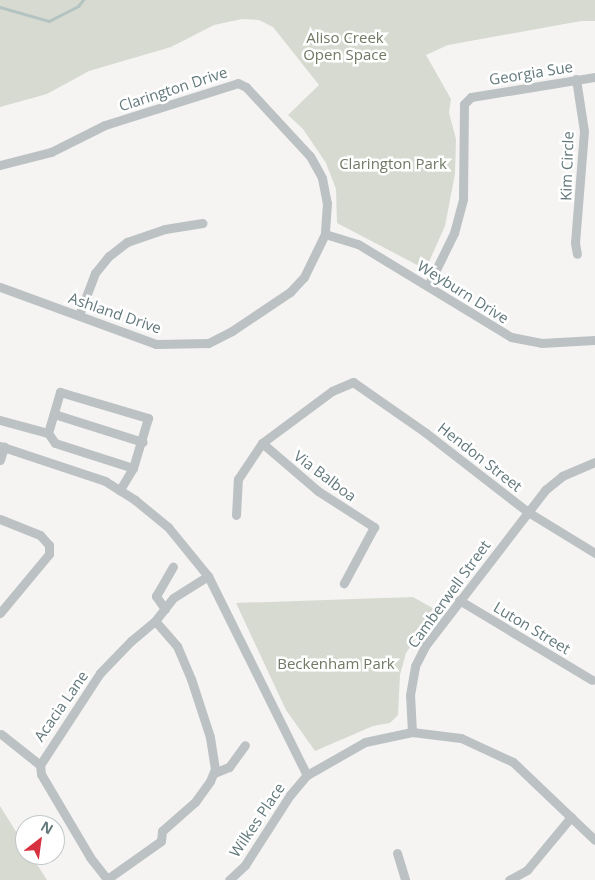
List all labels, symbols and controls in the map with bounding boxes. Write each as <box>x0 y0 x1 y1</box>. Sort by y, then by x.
park label: Aliso Creek Open Space <box>303 28 387 63</box>
street label: Georgia Sue <box>488 58 574 88</box>
street label: Clarington Drive <box>116 63 230 115</box>
street label: Kim Circle <box>557 131 577 201</box>
park label: Clarington Park <box>339 155 447 173</box>
street label: Weyburn Drive <box>414 257 512 327</box>
street label: Ashland Drive <box>66 289 164 337</box>
street label: Hendon Street <box>434 419 526 495</box>
street label: Via Balboa <box>290 447 360 505</box>
street label: Camberwell Street <box>404 537 494 651</box>
street label: Luton Street <box>490 598 574 658</box>
park label: Beckenham Park <box>277 655 395 673</box>
street label: Acacia Lane <box>30 667 92 745</box>
street label: Wilkes Place <box>226 780 288 860</box>
north arrow <box>15 815 65 865</box>
text: N <box>38 816 57 839</box>

